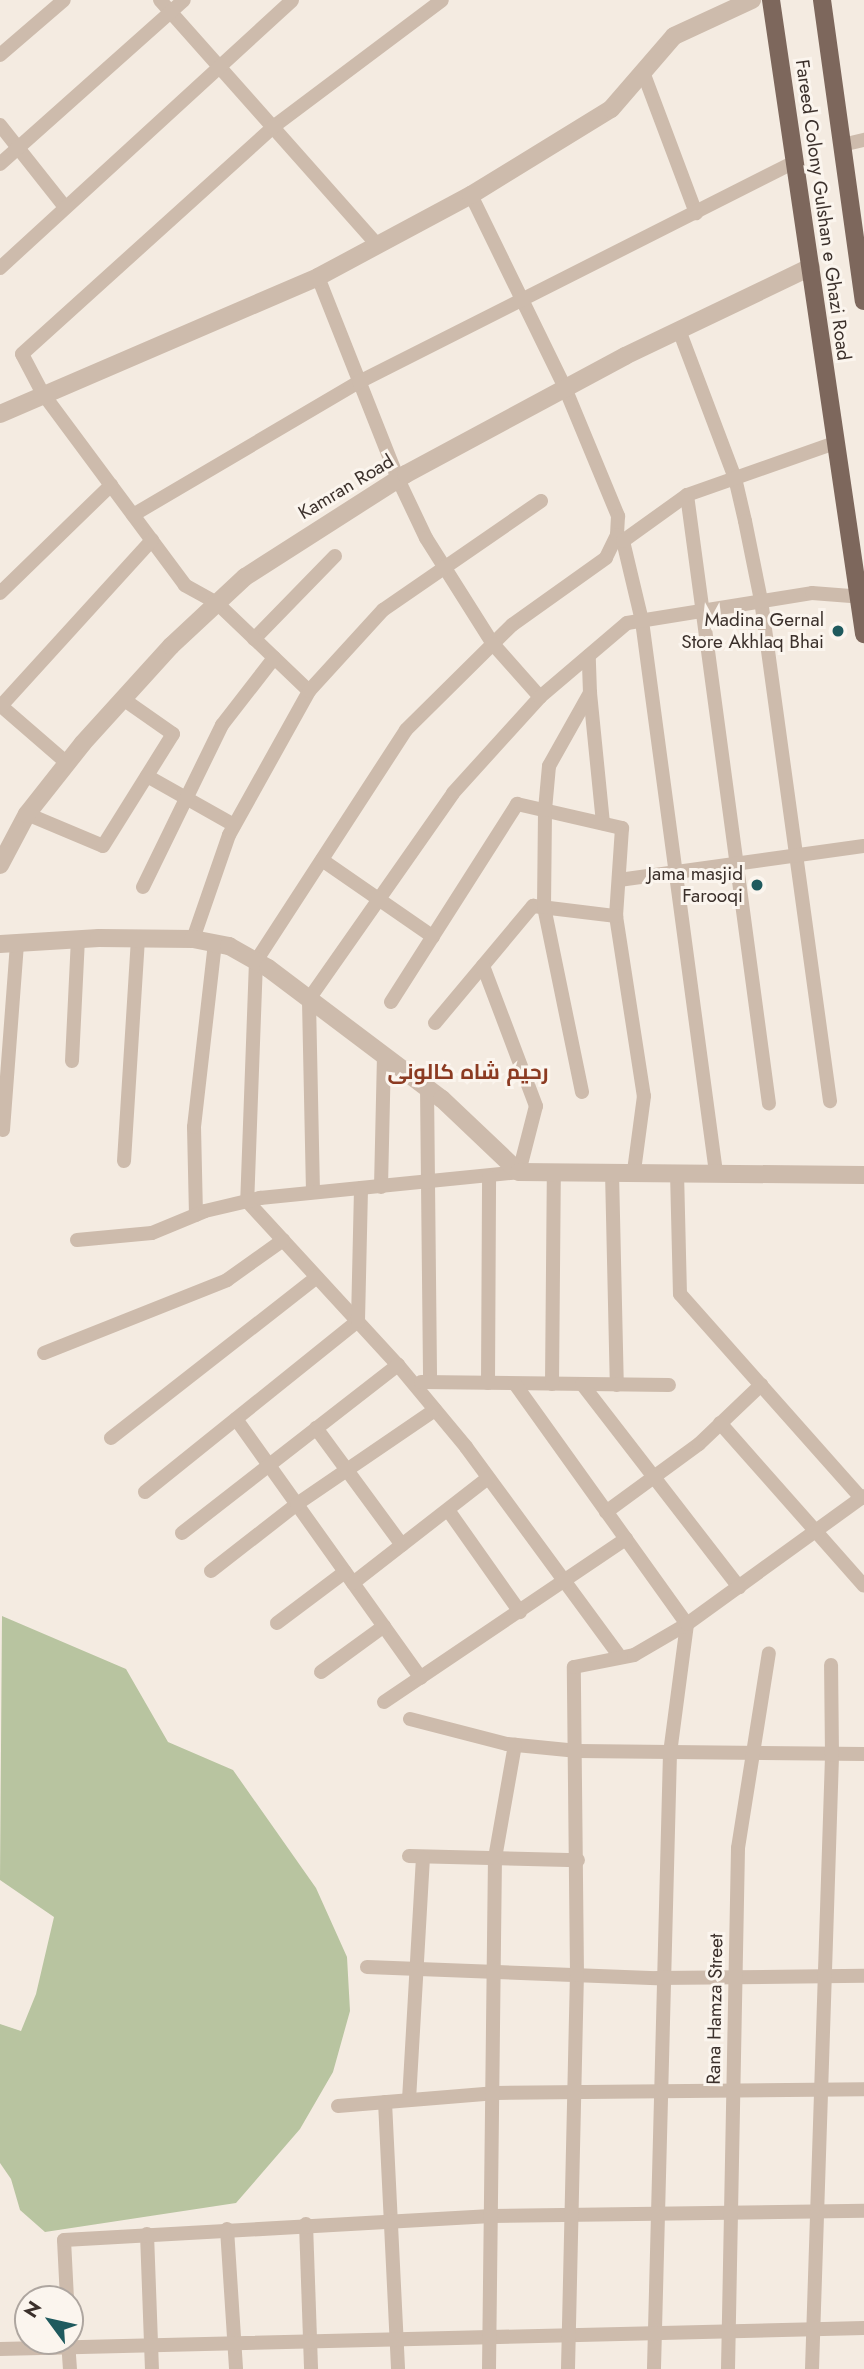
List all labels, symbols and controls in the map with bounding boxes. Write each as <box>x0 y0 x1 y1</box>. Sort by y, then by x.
street label: Fareed Colony Gulshan e Ghazi Road <box>791 58 855 362</box>
street label: Kamran Road <box>294 450 398 524</box>
place label: Madina Gernal Store Akhlaq Bhai <box>681 609 824 653</box>
marker: Madina Gernal Store Akhlaq Bhai <box>830 623 846 639</box>
place label: Jama masjid Farooqi <box>648 863 743 907</box>
marker: Jama masjid Farooqi <box>749 877 765 893</box>
district label: رحیم شاہ کالونی <box>387 1059 549 1085</box>
street label: Rana Hamza Street <box>702 1933 728 2085</box>
north arrow <box>14 2285 84 2355</box>
text: N <box>17 2296 48 2323</box>

